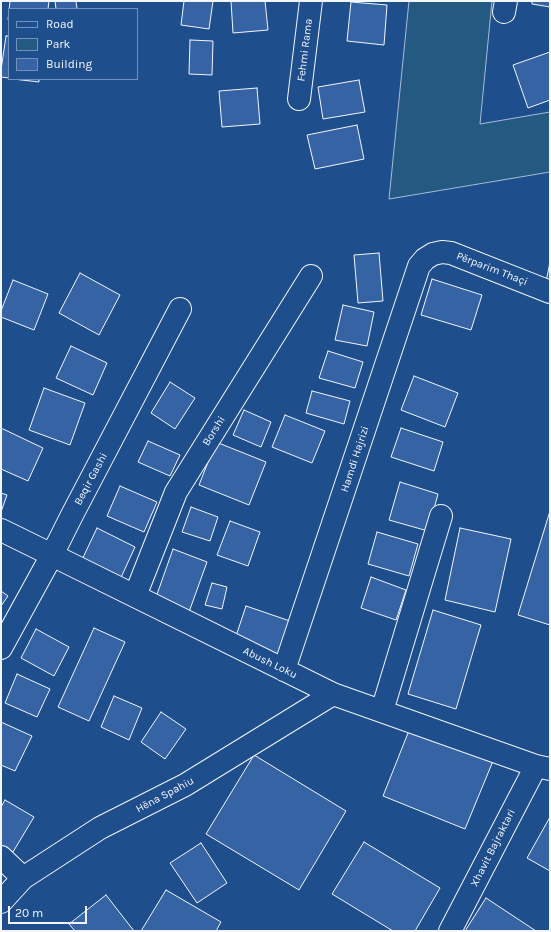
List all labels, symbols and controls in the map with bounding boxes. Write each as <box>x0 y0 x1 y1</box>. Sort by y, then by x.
legend <box>8 8 138 80</box>
text: Road <box>46 17 74 31</box>
street label: Fehmi Rama <box>295 18 315 82</box>
text: Park <box>46 37 70 51</box>
text: Building <box>46 57 92 71</box>
street label: Përparim Thaçi <box>454 249 530 289</box>
street label: Borshi <box>200 414 228 448</box>
street label: Hamdi Hajrizi <box>338 424 372 494</box>
street label: Beqir Gashi <box>72 450 110 508</box>
street label: Abush Loku <box>241 644 299 682</box>
street label: Hëna Spahiu <box>134 774 196 816</box>
street label: Xhavit Bajraktari <box>468 807 518 889</box>
scale bar <box>10 898 89 924</box>
text: 20 m <box>15 906 43 920</box>

